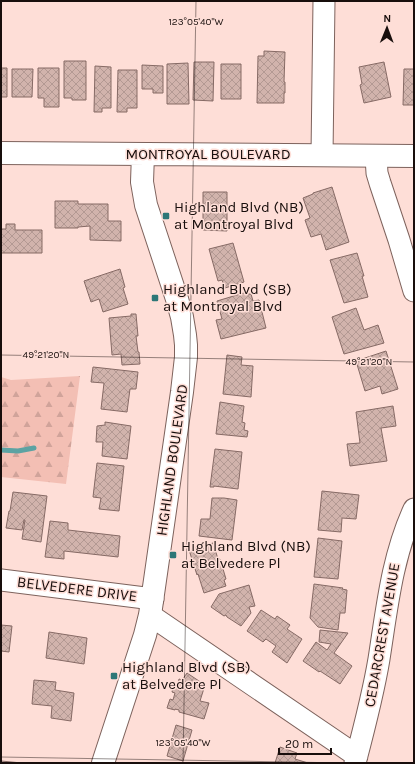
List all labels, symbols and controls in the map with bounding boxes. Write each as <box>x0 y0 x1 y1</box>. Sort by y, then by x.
north arrow <box>367 8 407 48</box>
text: N <box>383 12 391 25</box>
text: 123°05'40"W <box>169 16 223 28</box>
street label: MONTROYAL BOULEVARD <box>125 145 291 163</box>
place label: Highland Blvd (NB) at Montroyal Blvd <box>174 198 304 233</box>
marker: Highland Blvd (NB) at Montroyal Blvd <box>161 211 171 221</box>
place label: Highland Blvd (SB) at Montroyal Blvd <box>163 280 292 315</box>
marker: Highland Blvd (SB) at Montroyal Blvd <box>150 293 160 303</box>
text: 49°21'20"N <box>23 349 69 361</box>
text: 49°21'20"N <box>346 356 392 368</box>
street label: HIGHLAND BOULEVARD <box>152 383 192 537</box>
place label: Highland Blvd (NB) at Belvedere Pl <box>181 537 311 572</box>
marker: Highland Blvd (NB) at Belvedere Pl <box>168 550 178 560</box>
street label: CEDARCREST AVENUE <box>360 562 404 708</box>
street label: BELVEDERE DRIVE <box>16 573 138 605</box>
place label: Highland Blvd (SB) at Belvedere Pl <box>122 658 251 693</box>
marker: Highland Blvd (SB) at Belvedere Pl <box>109 671 119 681</box>
scale bar <box>279 730 331 756</box>
text: 123°05'40"W <box>156 737 210 749</box>
text: 20 m <box>285 737 313 751</box>

